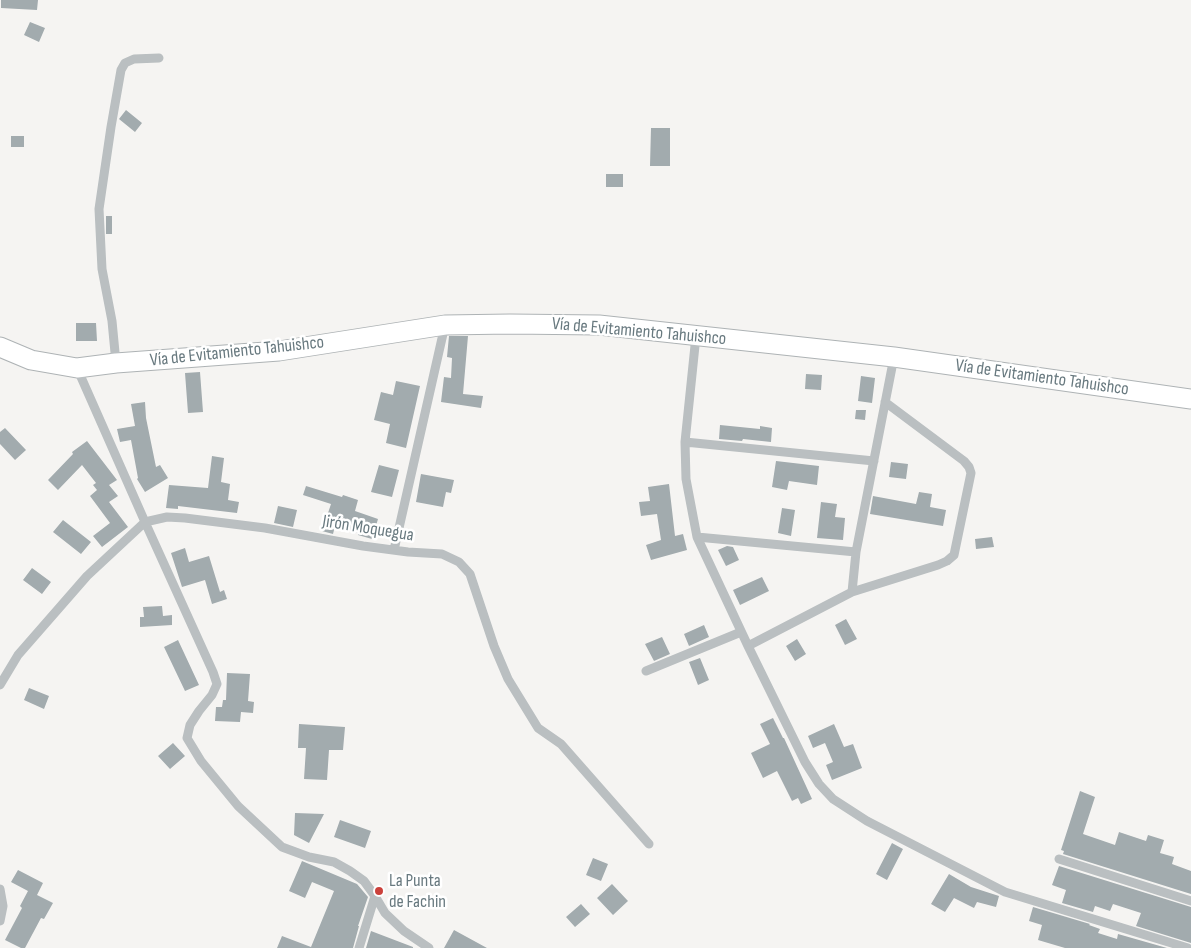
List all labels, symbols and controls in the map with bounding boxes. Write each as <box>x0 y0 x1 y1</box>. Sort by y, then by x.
street label: Vía de Evitamiento Tahuishco <box>551 314 727 350</box>
street label: Vía de Evitamiento Tahuishco <box>149 332 325 372</box>
street label: Vía de Evitamiento Tahuishco <box>954 355 1130 401</box>
street label: Jirón Moquegua <box>321 511 415 547</box>
place label: La Punta de Fachin <box>389 870 446 912</box>
marker: La Punta de Fachin <box>373 885 385 897</box>

